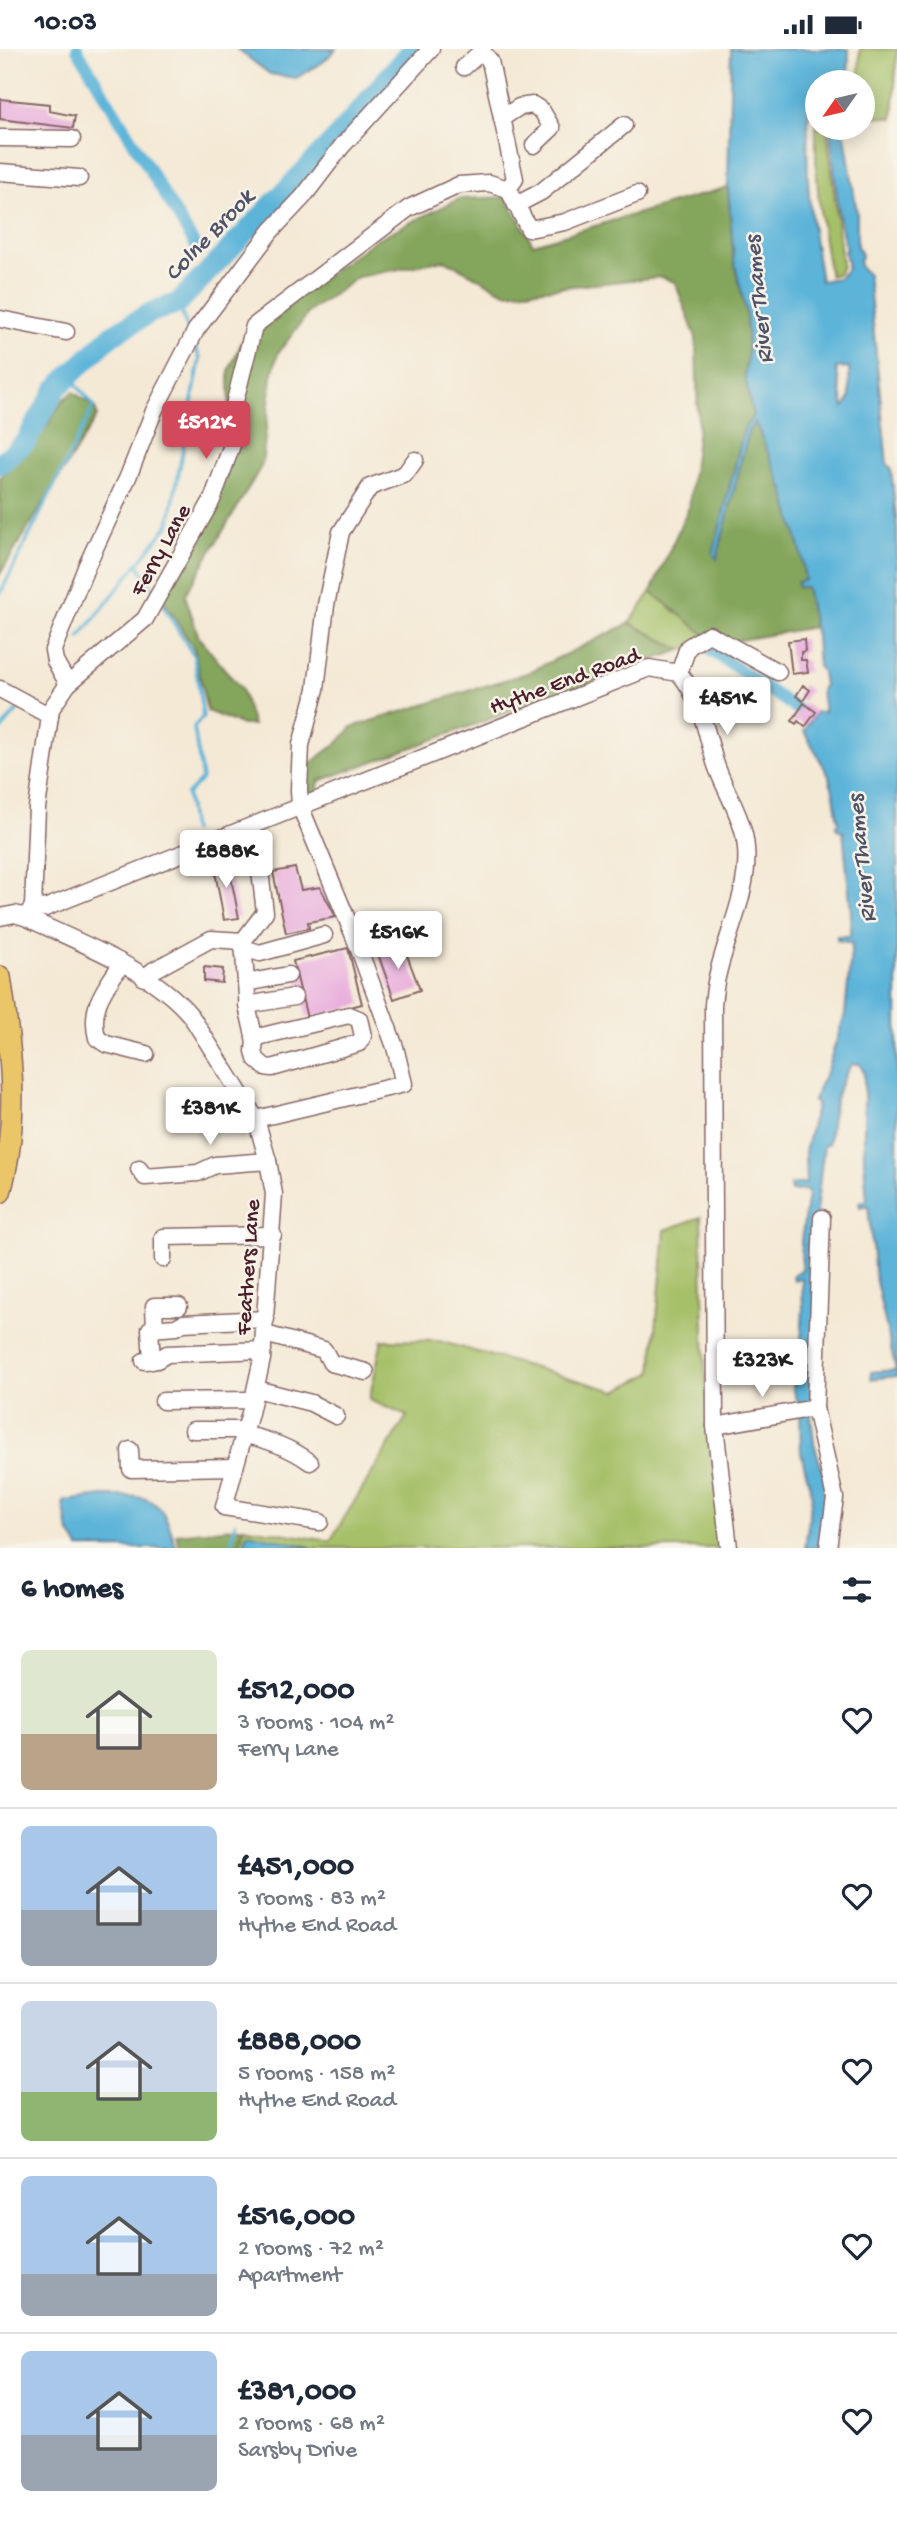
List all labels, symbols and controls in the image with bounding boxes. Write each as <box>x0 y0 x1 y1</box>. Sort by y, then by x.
text: 10:03 <box>35 9 97 40</box>
north arrow <box>805 70 875 140</box>
map controls <box>805 70 875 140</box>
water label: Colne Brook <box>160 183 263 288</box>
water label: River Thames <box>739 232 782 365</box>
pin: £512K <box>157 401 255 461</box>
text: £512K <box>178 410 234 437</box>
street label: Ferry Lane <box>125 499 199 602</box>
street label: Hythe End Road <box>486 642 645 722</box>
pin: £451K <box>678 677 776 737</box>
text: £451K <box>699 686 755 713</box>
water label: River Thames <box>842 791 885 924</box>
pin: £888K <box>177 831 275 890</box>
text: £888K <box>196 839 256 866</box>
pin: £516K <box>349 911 447 971</box>
text: £516K <box>370 920 426 947</box>
pin: £381K <box>161 1087 259 1147</box>
text: £381K <box>182 1096 238 1123</box>
street label: Feathers Lane <box>231 1197 268 1337</box>
pin: £323K <box>713 1339 811 1399</box>
text: £323K <box>733 1348 791 1375</box>
icon: filters <box>838 1571 876 1609</box>
text: 6 homes <box>21 1573 123 1608</box>
text: £512,000 <box>238 1675 354 1710</box>
icon: home <box>77 1678 161 1762</box>
icon: heart <box>838 1701 876 1739</box>
text: 3 rooms · 104 m² <box>238 1710 394 1737</box>
text: Ferry Lane <box>238 1737 339 1764</box>
text: £451,000 <box>238 1851 354 1886</box>
icon: home <box>77 1854 161 1938</box>
icon: heart <box>838 1877 876 1915</box>
text: 3 rooms · 83 m² <box>238 1886 386 1913</box>
text: Hythe End Road <box>238 1913 396 1940</box>
text: £888,000 <box>238 2026 361 2061</box>
icon: home <box>77 2029 161 2113</box>
icon: heart <box>838 2052 876 2090</box>
text: 5 rooms · 158 m² <box>238 2061 395 2088</box>
text: Hythe End Road <box>238 2088 396 2115</box>
text: £516,000 <box>238 2201 355 2236</box>
icon: home <box>77 2204 161 2288</box>
icon: heart <box>838 2227 876 2265</box>
text: 2 rooms · 72 m² <box>238 2236 384 2263</box>
text: Apartment <box>238 2263 342 2290</box>
text: £381,000 <box>238 2376 356 2411</box>
icon: home <box>77 2379 161 2463</box>
icon: heart <box>838 2402 876 2440</box>
text: 2 rooms · 68 m² <box>238 2411 385 2438</box>
text: Sarsby Drive <box>238 2438 357 2465</box>

